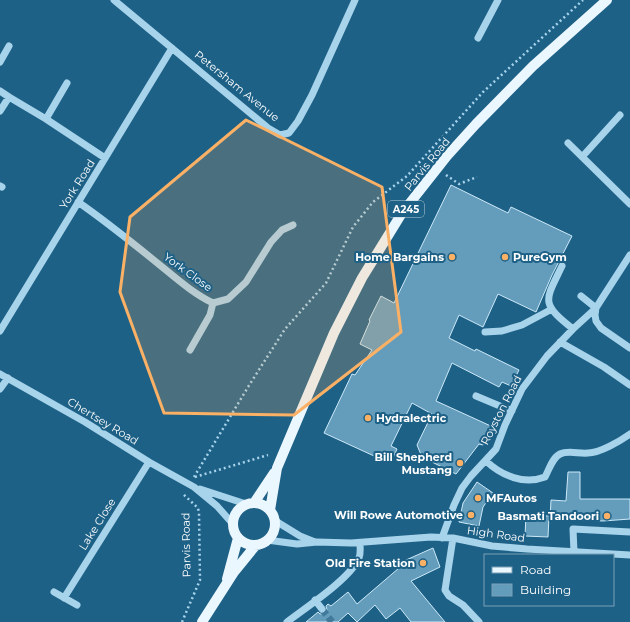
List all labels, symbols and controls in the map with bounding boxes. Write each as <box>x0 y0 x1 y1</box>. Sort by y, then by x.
street label: Petersham Avenue <box>192 48 282 125</box>
street label: Parvis Road <box>401 134 453 194</box>
street label: York Road <box>56 157 98 211</box>
road number: A245 <box>388 201 424 217</box>
street label: York Close <box>161 250 215 295</box>
place label: Home Bargains <box>355 250 444 264</box>
place label: PureGym <box>513 250 567 264</box>
marker: Home Bargains <box>447 252 457 262</box>
marker: PureGym <box>500 252 510 262</box>
street label: Royston Road <box>477 373 525 447</box>
street label: Chertsey Road <box>65 394 141 448</box>
place label: Hydralectric <box>376 411 447 425</box>
marker: Hydralectric <box>363 413 373 423</box>
place label: Bill Shepherd Mustang <box>375 450 452 477</box>
marker: Bill Shepherd Mustang <box>455 458 465 468</box>
place label: MFAutos <box>486 491 537 505</box>
marker: MFAutos <box>473 493 483 503</box>
street label: Lake Close <box>76 495 119 553</box>
place label: Will Rowe Automotive <box>334 508 463 522</box>
place label: Basmati Tandoori <box>497 509 599 523</box>
marker: Will Rowe Automotive <box>466 510 476 520</box>
marker: Basmati Tandoori <box>602 511 612 521</box>
street label: Parvis Road <box>178 513 194 577</box>
street label: High Road <box>466 523 526 545</box>
legend <box>484 554 614 606</box>
place label: Old Fire Station <box>325 556 415 570</box>
marker: Old Fire Station <box>418 558 428 568</box>
text: Road <box>520 562 551 577</box>
text: Building <box>520 582 571 597</box>

